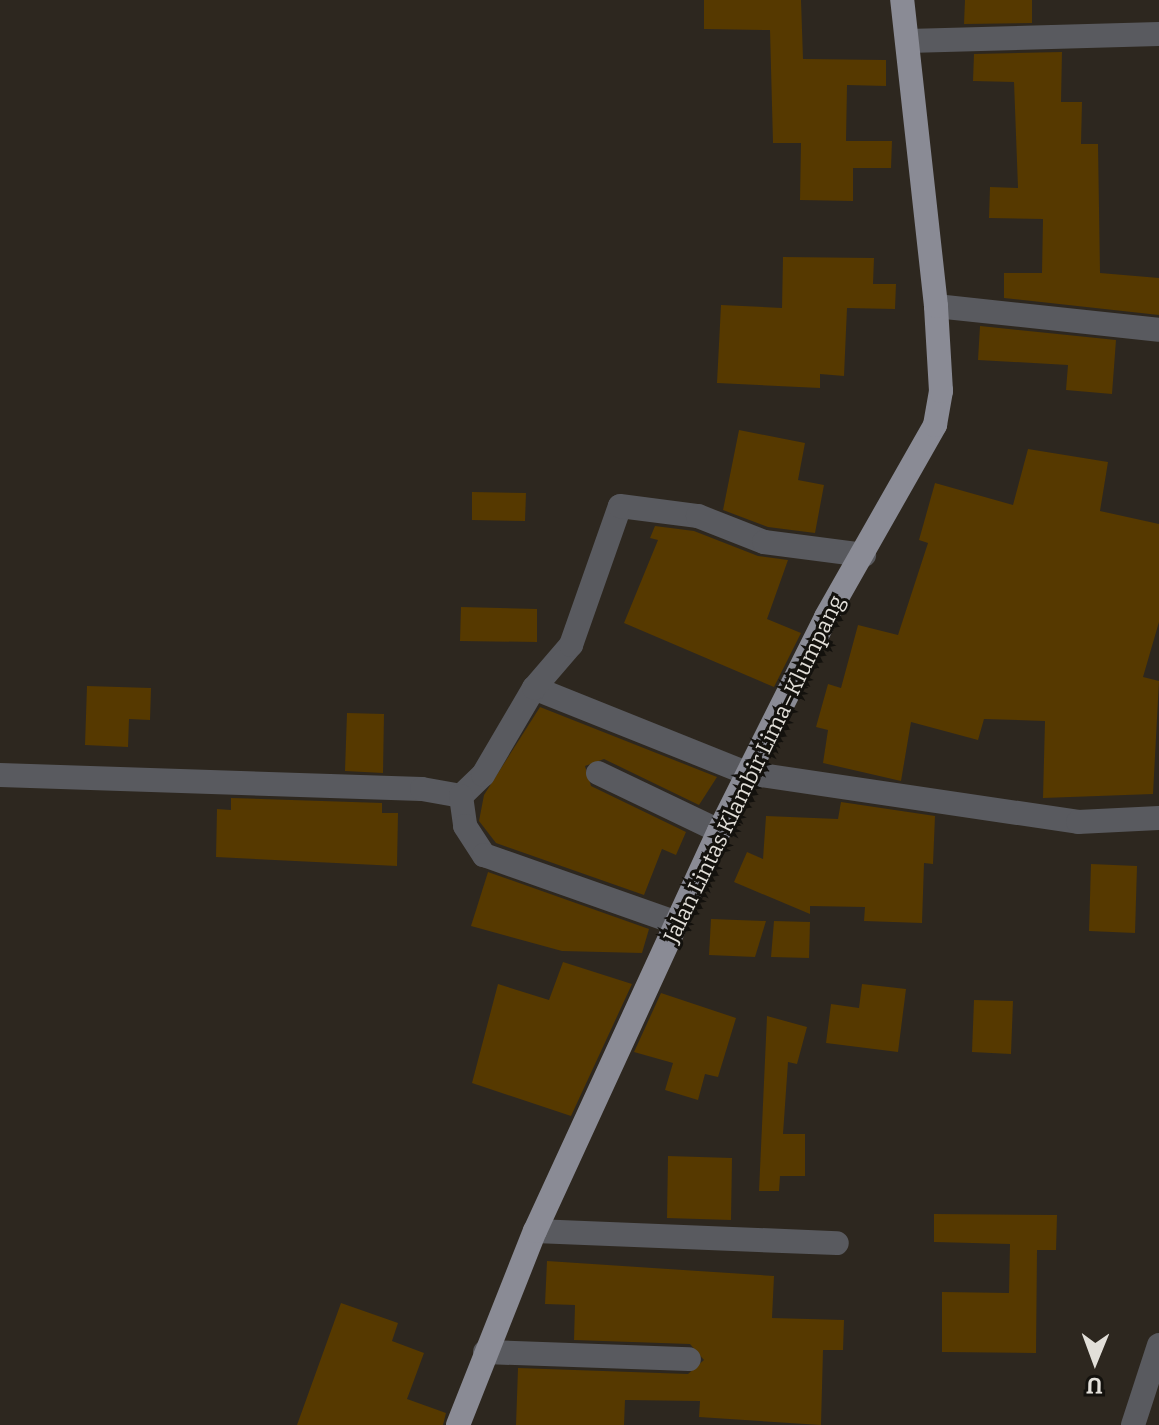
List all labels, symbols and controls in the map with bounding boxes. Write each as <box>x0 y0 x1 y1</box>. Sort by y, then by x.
street label: Jalan Lintas Klambir Lima–Klumpang <box>658 591 850 947</box>
north arrow <box>1055 1321 1135 1401</box>
text: U <box>1086 1372 1103 1399</box>

